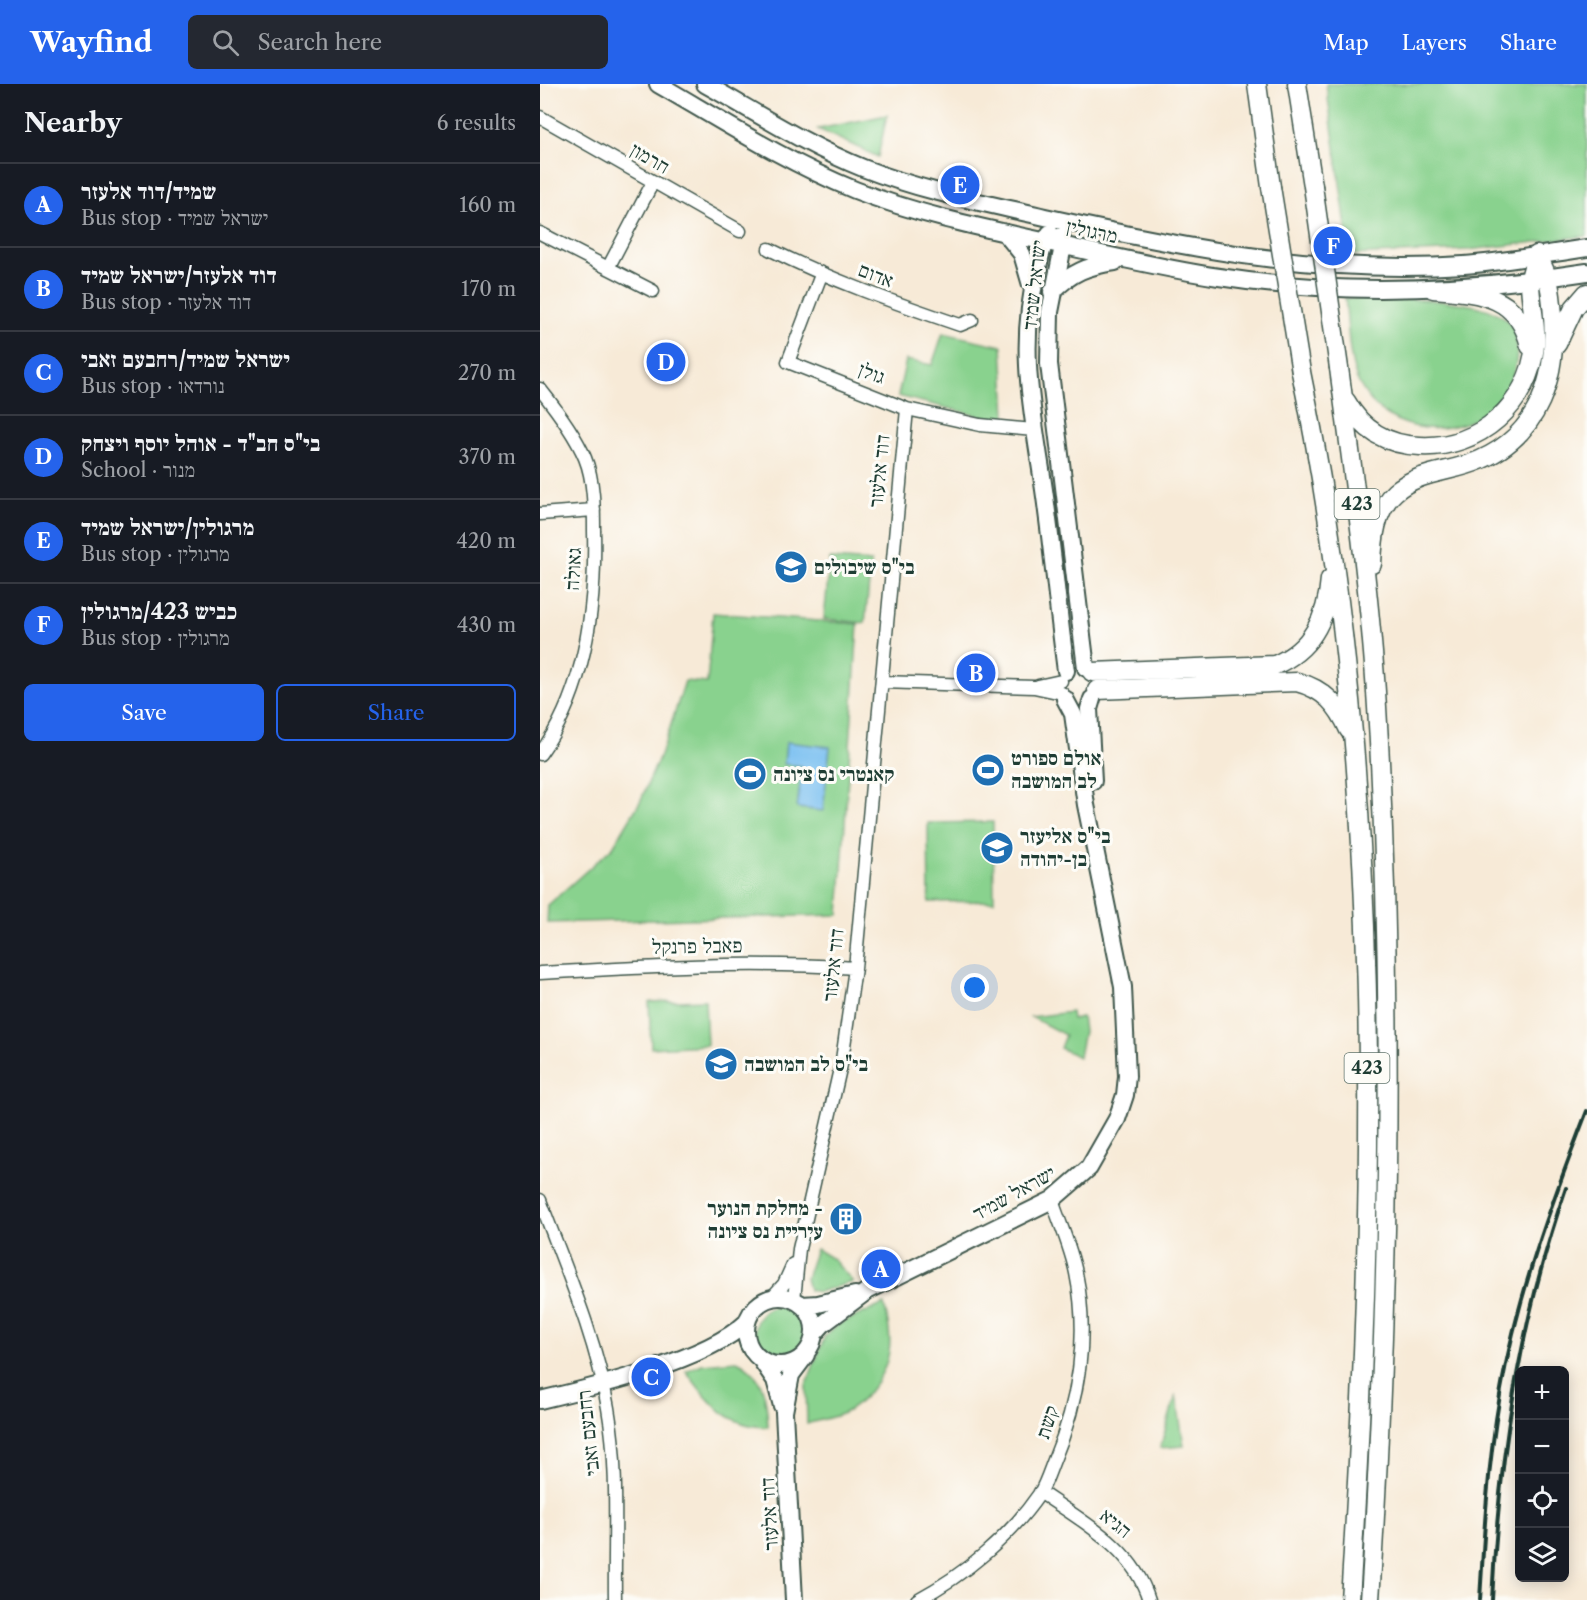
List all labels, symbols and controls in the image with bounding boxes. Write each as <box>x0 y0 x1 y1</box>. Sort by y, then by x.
search box <box>188 15 608 69</box>
text: Wayfind <box>30 25 152 59</box>
icon: search <box>209 26 242 59</box>
text: Search here <box>257 29 382 56</box>
text: Map <box>1324 30 1369 55</box>
text: Layers <box>1402 30 1467 55</box>
text: Share <box>1500 30 1557 55</box>
text: Nearby <box>24 107 122 139</box>
text: 6 results <box>437 111 516 135</box>
street label: חרמון <box>626 137 674 179</box>
pin: E <box>940 162 980 208</box>
text: שמיד/דוד אלעזר <box>81 178 216 205</box>
text: A <box>36 193 51 217</box>
text: 160 m <box>459 193 516 217</box>
text: Bus stop · ישראל שמיד <box>81 206 268 230</box>
street label: מרגולין <box>1064 214 1120 248</box>
pin: F <box>1314 224 1352 268</box>
street label: ישראל שמיד <box>1017 239 1051 331</box>
street label: אדום <box>855 257 897 293</box>
text: דוד אלעזר/ישראל שמיד <box>81 262 277 289</box>
text: B <box>36 277 51 301</box>
text: 170 m <box>461 277 516 301</box>
text: Bus stop · דוד אלעזר <box>81 290 251 314</box>
pin: D <box>646 340 686 384</box>
text: ישראל שמיד/רחבעם זאבי <box>81 346 290 373</box>
street label: גולן <box>855 357 889 389</box>
text: C <box>35 361 52 385</box>
text: 270 m <box>458 361 516 385</box>
text: Bus stop · נורדאו <box>81 374 225 398</box>
text: בי"ס חב"ד - אוהל יוסף ויצחק <box>81 430 320 457</box>
street label: דוד אלעזר <box>863 433 895 509</box>
text: D <box>35 445 52 469</box>
text: 370 m <box>459 445 516 469</box>
text: School · מנור <box>81 458 195 482</box>
road number: 423 <box>1334 489 1380 519</box>
text: מרגולין/ישראל שמיד <box>81 514 254 541</box>
text: E <box>36 529 51 553</box>
text: 420 m <box>456 529 516 553</box>
text: Bus stop · מרגולין <box>81 542 230 566</box>
street label: גאולה <box>560 547 586 591</box>
school or university icon: בי"ס שיבולים <box>773 549 809 585</box>
place label: בי"ס שיבולים <box>814 555 915 579</box>
text: כביש 423/מרגולין <box>81 598 237 625</box>
text: F <box>37 613 50 637</box>
text: 430 m <box>457 613 516 637</box>
text: Bus stop · מרגולין <box>81 626 230 650</box>
pin: B <box>956 650 996 696</box>
button: Save <box>24 684 264 741</box>
button: Share <box>276 684 516 741</box>
place label: אולם ספורט לב המושבה <box>1011 746 1102 793</box>
sports icon: אולם ספורט לב המושבה <box>970 752 1006 788</box>
sports icon: קאנטרי נס ציונה <box>732 756 768 792</box>
place label: קאנטרי נס ציונה <box>773 762 894 786</box>
place label: בי"ס אליעזר בן-יהודה <box>1020 824 1111 871</box>
school or university icon: בי"ס אליעזר בן-יהודה <box>979 830 1015 866</box>
street label: דוד אלעזר <box>817 927 849 1003</box>
street label: פאבל פרנקל <box>651 933 743 959</box>
your location <box>960 973 989 1002</box>
school or university icon: בי"ס לב המושבה <box>703 1046 739 1082</box>
place label: בי"ס לב המושבה <box>744 1052 868 1076</box>
road number: 423 <box>1344 1053 1390 1083</box>
street label: ישראל שמיד <box>969 1161 1059 1225</box>
place label: מחלקת הנוער - עיריית נס ציונה <box>707 1196 823 1243</box>
building icon: מחלקת הנוער - עיריית נס ציונה <box>828 1201 864 1237</box>
pin: A <box>862 1246 900 1292</box>
pin: C <box>632 1354 670 1400</box>
map controls <box>1515 1366 1569 1582</box>
button: + <box>1515 1366 1569 1420</box>
street label: רחבעם זאבי <box>572 1389 604 1477</box>
street label: קשת <box>1030 1402 1064 1442</box>
button: − <box>1515 1420 1569 1474</box>
button: locate <box>1515 1474 1569 1528</box>
street label: דוד אלעזר <box>755 1477 783 1551</box>
street label: הגיא <box>1095 1503 1137 1543</box>
button: layers <box>1515 1528 1569 1582</box>

